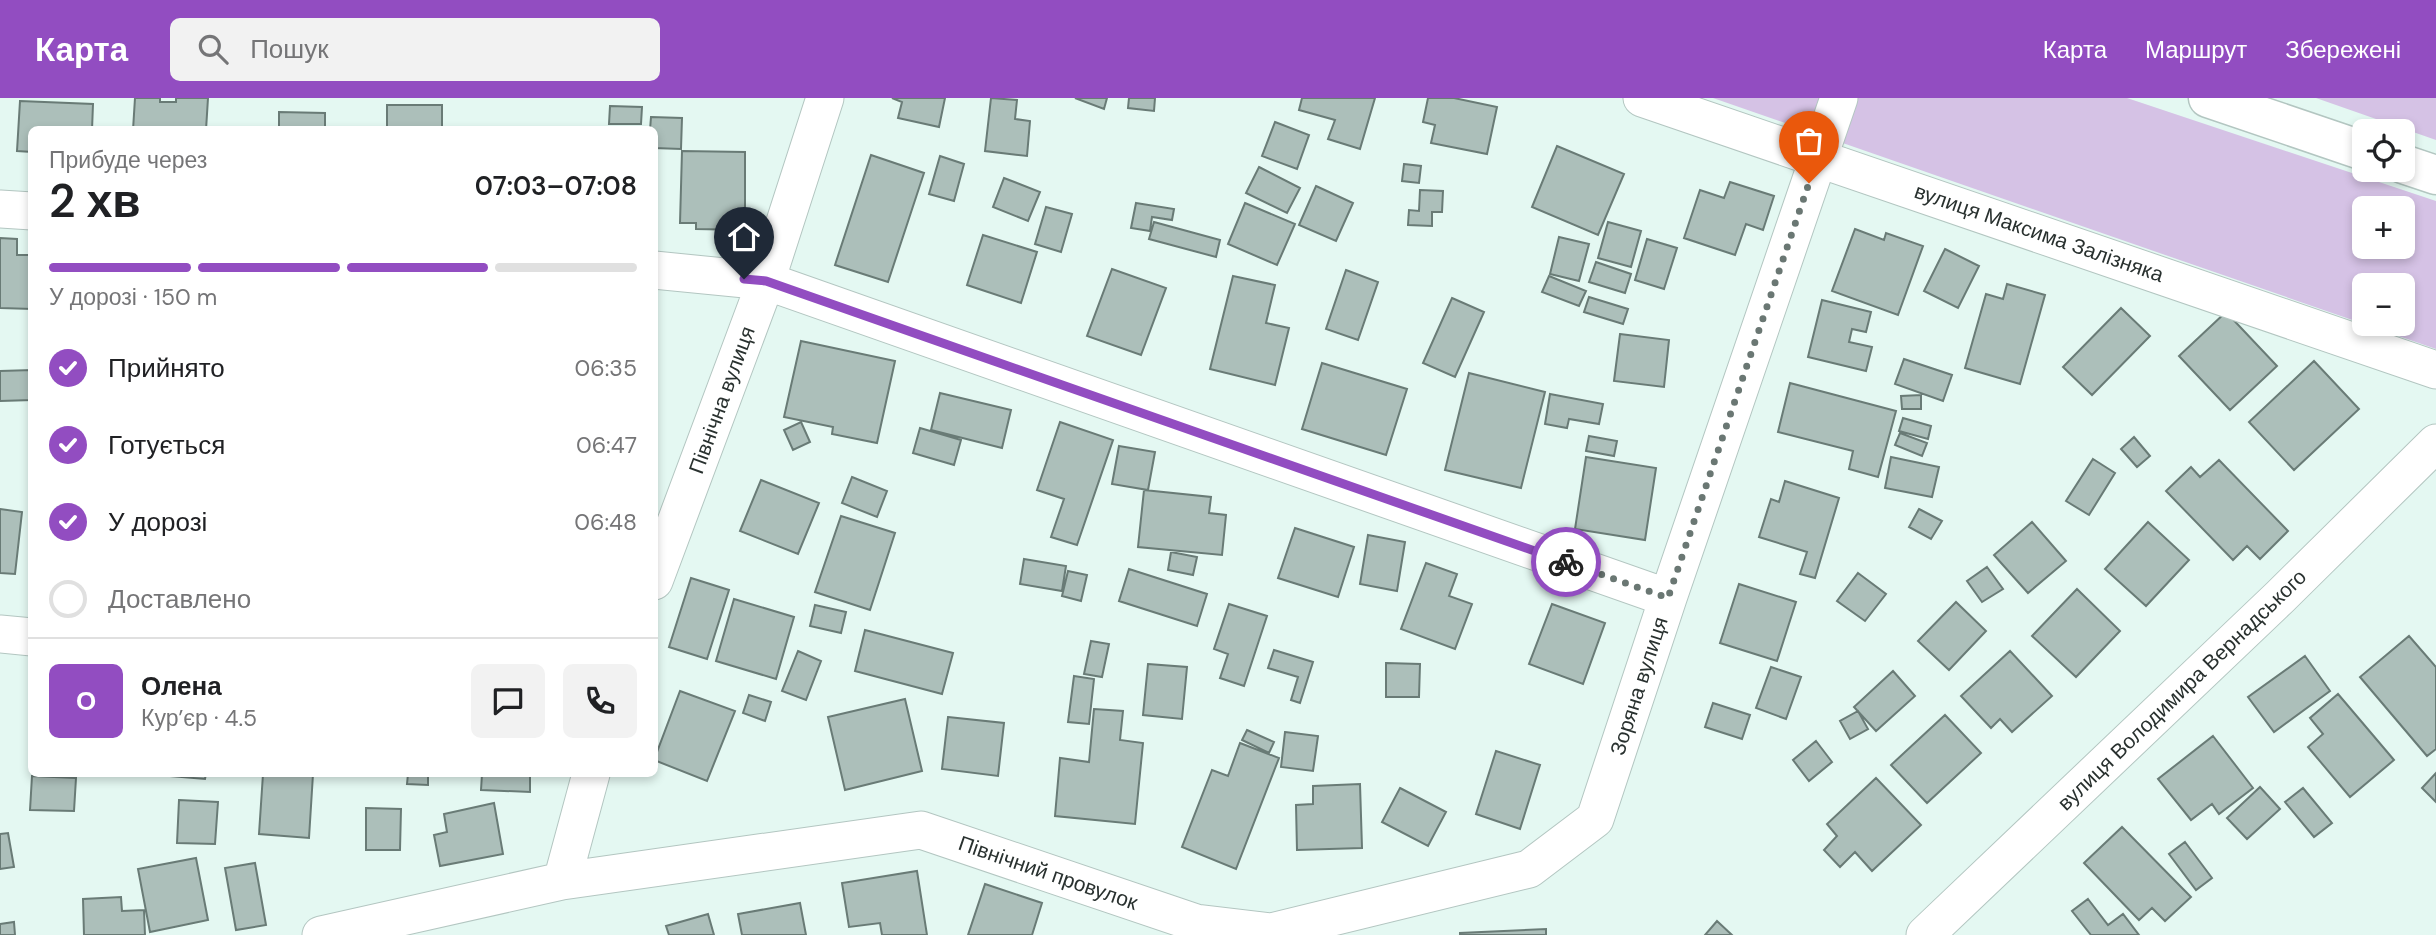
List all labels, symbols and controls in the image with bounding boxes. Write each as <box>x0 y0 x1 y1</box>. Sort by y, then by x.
search box <box>170 18 660 81</box>
text: Карта <box>35 28 128 71</box>
icon: search <box>194 30 232 68</box>
text: Пошук <box>250 32 329 66</box>
text: Карта <box>2043 34 2107 65</box>
text: Маршрут <box>2145 34 2247 65</box>
text: Збережені <box>2285 34 2401 65</box>
pin <box>1779 111 1839 183</box>
map controls <box>2352 119 2415 336</box>
button: locate <box>2352 119 2415 182</box>
icon: bag <box>1790 122 1828 160</box>
text: Прибуде через <box>49 145 207 175</box>
text: 07:03–07:08 <box>475 169 637 203</box>
text: 2 хв <box>49 171 141 231</box>
street label: вулиця Максима Залізняка <box>1911 177 2168 289</box>
button: + <box>2352 196 2415 259</box>
pin <box>714 207 774 279</box>
icon: home <box>725 218 763 256</box>
button: − <box>2352 273 2415 336</box>
text: У дорозі · 150 m <box>49 282 217 312</box>
street label: Північна вулиця <box>682 322 762 478</box>
icon: check <box>49 349 87 387</box>
text: Прийнято <box>108 351 225 385</box>
text: 06:35 <box>575 353 637 383</box>
icon: check <box>49 426 87 464</box>
text: Готується <box>108 428 225 462</box>
text: 06:47 <box>576 430 637 460</box>
icon: check <box>49 503 87 541</box>
text: У дорозі <box>108 505 207 539</box>
text: 06:48 <box>574 507 637 537</box>
courier <box>1531 527 1601 597</box>
icon: bike <box>1547 543 1585 581</box>
street label: вулиця Володимира Вернадського <box>2051 563 2313 817</box>
text: Доставлено <box>108 582 251 616</box>
street label: Зоряна вулиця <box>1603 613 1675 759</box>
button: chat <box>471 664 545 738</box>
button: phone <box>563 664 637 738</box>
text: Олена <box>141 669 222 703</box>
text: О <box>76 684 96 718</box>
text: Кур’єр · 4.5 <box>141 703 257 733</box>
street label: Північний провулок <box>955 829 1142 917</box>

